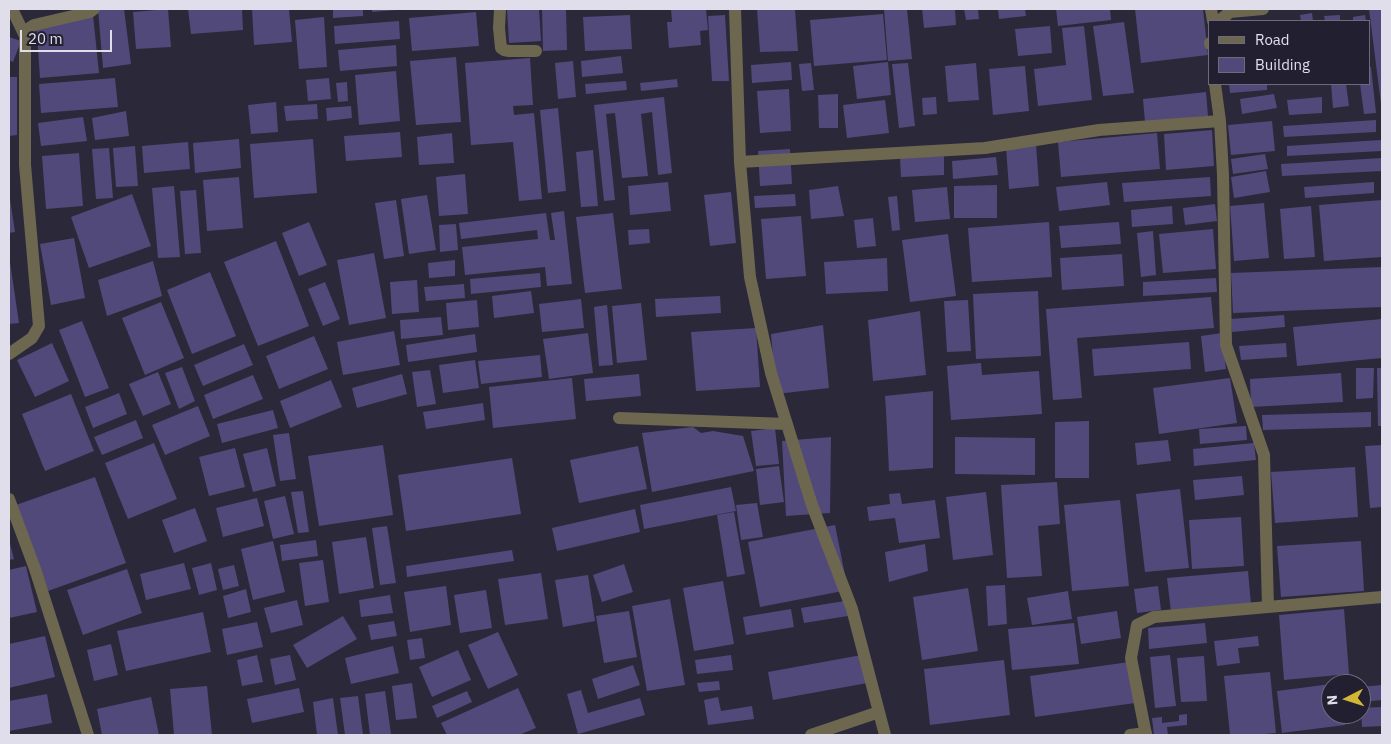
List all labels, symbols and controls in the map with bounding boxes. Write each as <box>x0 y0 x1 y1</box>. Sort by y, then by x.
scale bar <box>22 20 115 52</box>
legend <box>1208 20 1371 85</box>
text: 20 m <box>28 29 63 48</box>
text: Road <box>1255 30 1290 49</box>
text: Building <box>1255 55 1310 74</box>
north arrow <box>1321 674 1371 724</box>
text: N <box>1323 694 1341 706</box>

